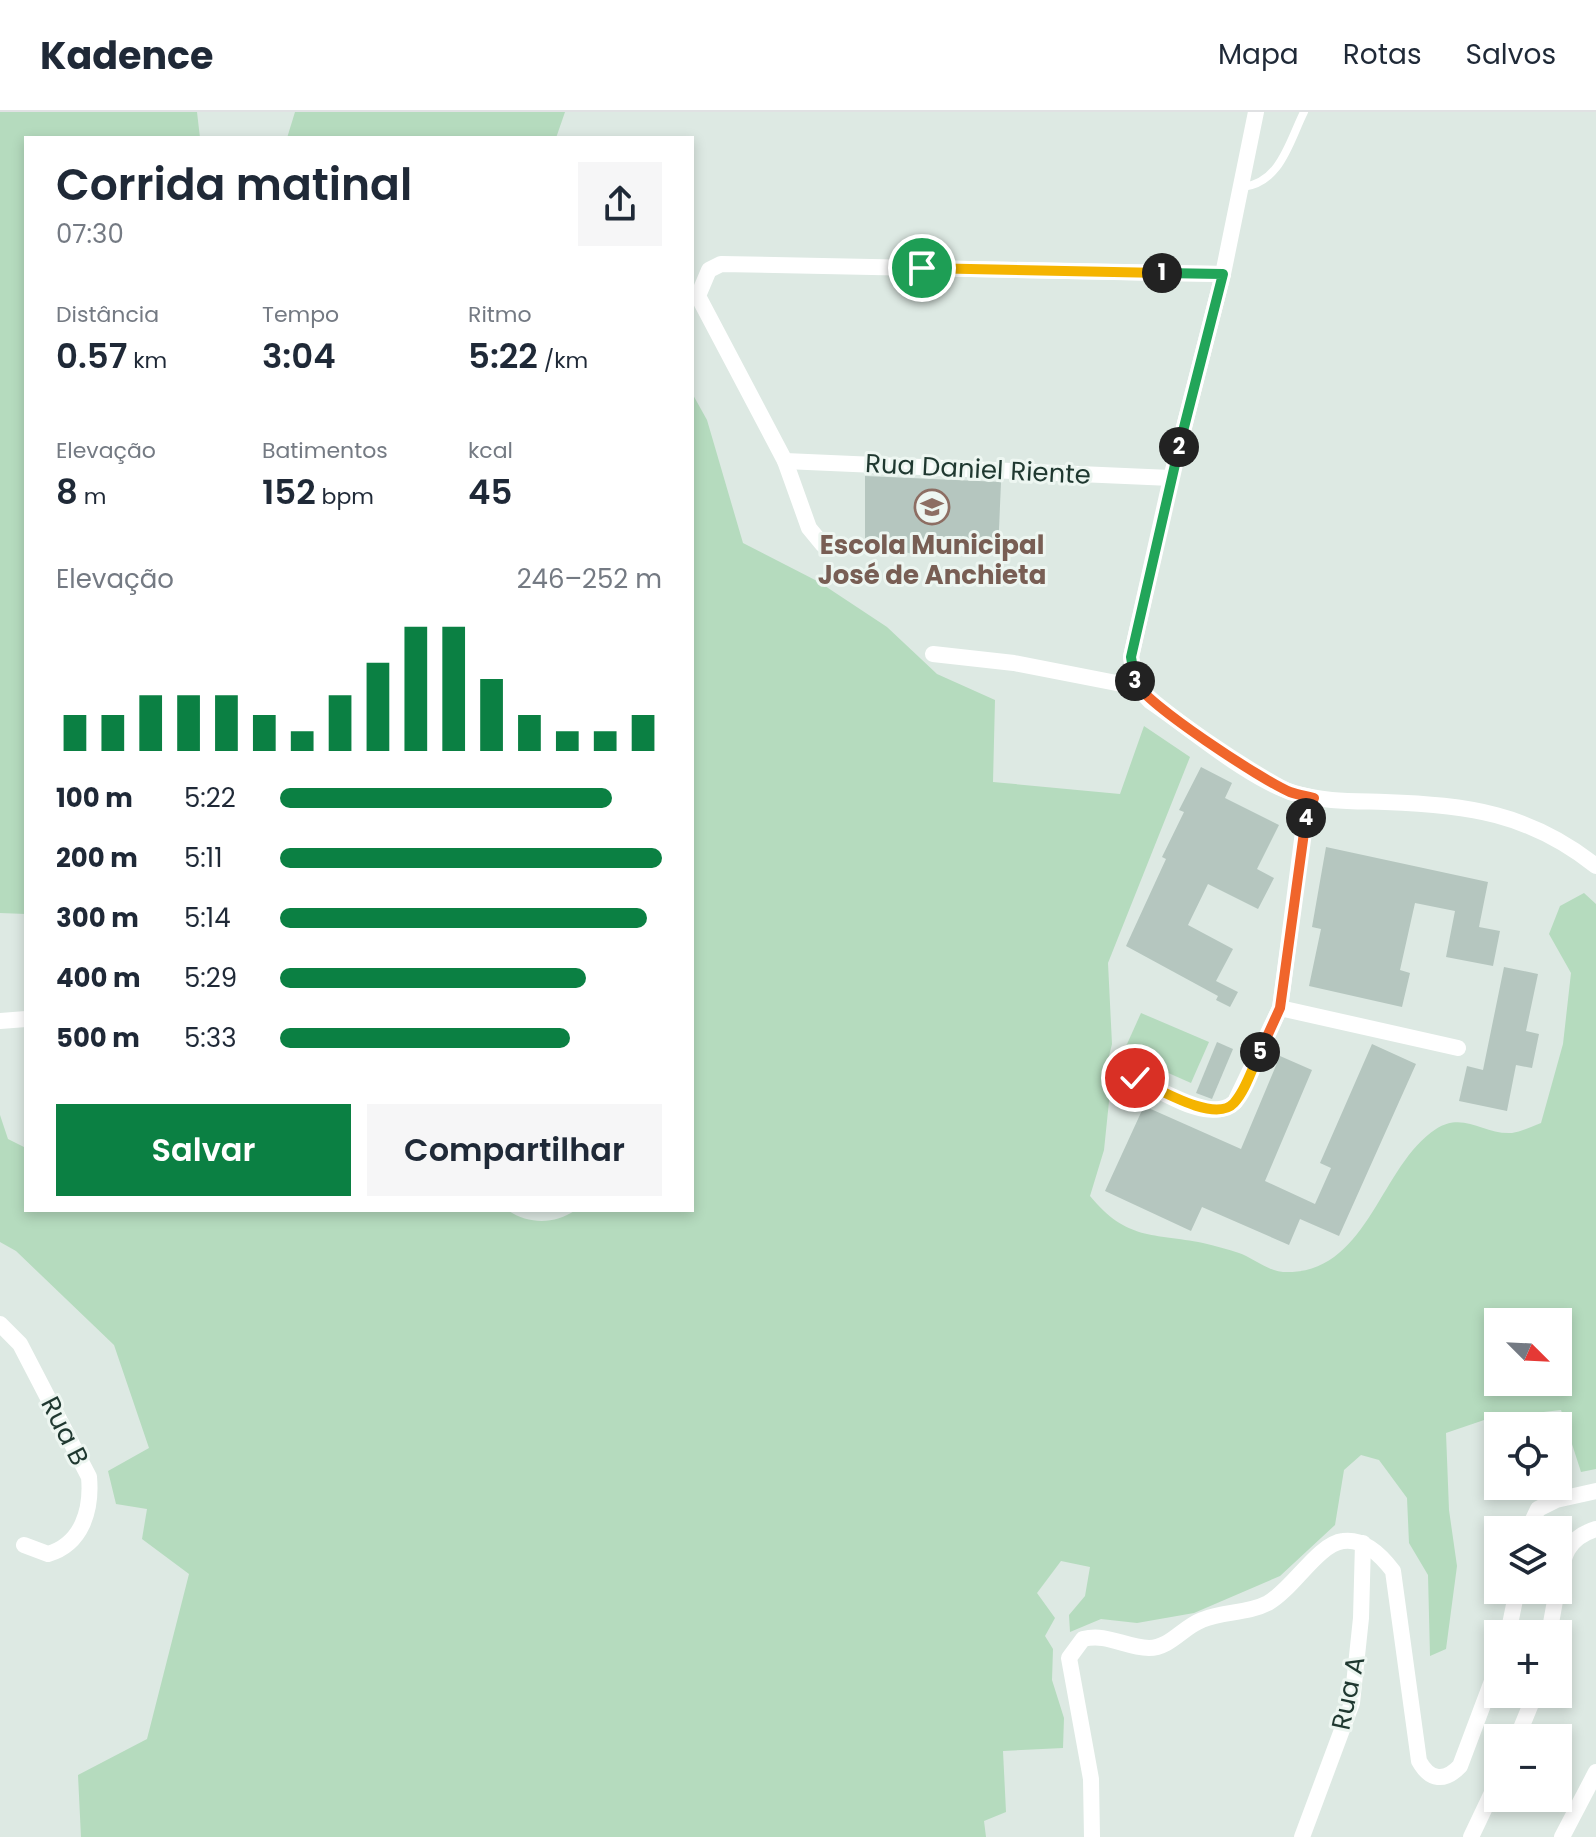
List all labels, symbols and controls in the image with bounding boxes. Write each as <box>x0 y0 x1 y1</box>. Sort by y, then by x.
text: Kadence <box>40 29 214 82</box>
text: Mapa <box>1218 35 1299 74</box>
text: Rotas <box>1343 35 1422 74</box>
text: Salvos <box>1466 35 1556 74</box>
text: Corrida matinal <box>56 154 412 215</box>
button: share <box>578 162 662 246</box>
text: 07:30 <box>56 216 124 252</box>
pin <box>888 234 956 302</box>
icon: arrive <box>900 246 944 290</box>
pin: 1 <box>1142 253 1182 293</box>
text: 1 <box>1158 257 1166 288</box>
text: Distância <box>56 299 159 330</box>
text: Tempo <box>262 299 339 330</box>
text: Ritmo <box>468 299 532 330</box>
text: 0.57 <box>56 332 127 380</box>
text: 3:04 <box>262 332 336 380</box>
text: 5:22 <box>468 332 538 380</box>
text: km <box>127 345 167 376</box>
text: /km <box>538 345 588 376</box>
pin: 2 <box>1159 427 1199 467</box>
text: 2 <box>1173 431 1185 462</box>
text: Elevação <box>56 435 156 466</box>
text: Batimentos <box>262 435 388 466</box>
text: kcal <box>468 435 513 466</box>
street label: Rua Daniel Riente <box>864 445 1092 493</box>
text: 8 <box>56 468 78 516</box>
text: 152 <box>262 468 316 516</box>
text: 45 <box>468 468 512 516</box>
text: m <box>78 481 106 512</box>
text: bpm <box>316 481 374 512</box>
school or university icon: Escola Municipal José de Anchieta <box>913 488 951 526</box>
place label: Escola Municipal José de Anchieta <box>818 527 1046 593</box>
text: Elevação <box>56 561 174 597</box>
text: 246–252 m <box>517 561 662 597</box>
pin: 3 <box>1115 661 1155 701</box>
text: 3 <box>1128 665 1142 696</box>
text: 100 m <box>56 780 133 816</box>
text: 5:22 <box>184 780 236 816</box>
pin: 4 <box>1286 798 1326 838</box>
text: 4 <box>1299 802 1313 833</box>
text: 200 m <box>56 840 138 876</box>
text: 5:11 <box>184 840 223 876</box>
text: 300 m <box>56 900 139 936</box>
text: 5:14 <box>184 900 231 936</box>
text: 400 m <box>56 960 141 996</box>
text: 5:29 <box>184 960 237 996</box>
text: 500 m <box>56 1020 140 1056</box>
text: 5:33 <box>184 1020 237 1056</box>
pin: 5 <box>1240 1032 1280 1072</box>
text: 5 <box>1253 1036 1267 1067</box>
pin <box>1101 1044 1169 1112</box>
icon: check <box>1113 1056 1157 1100</box>
button: Salvar <box>56 1104 351 1196</box>
button: Compartilhar <box>367 1104 662 1196</box>
north arrow <box>1484 1308 1572 1396</box>
map controls <box>1484 1308 1572 1812</box>
street label: Rua B <box>32 1390 98 1472</box>
button: locate <box>1484 1412 1572 1500</box>
button: layers <box>1484 1516 1572 1604</box>
button: + <box>1484 1620 1572 1708</box>
street label: Rua A <box>1323 1653 1373 1733</box>
button: − <box>1484 1724 1572 1812</box>

